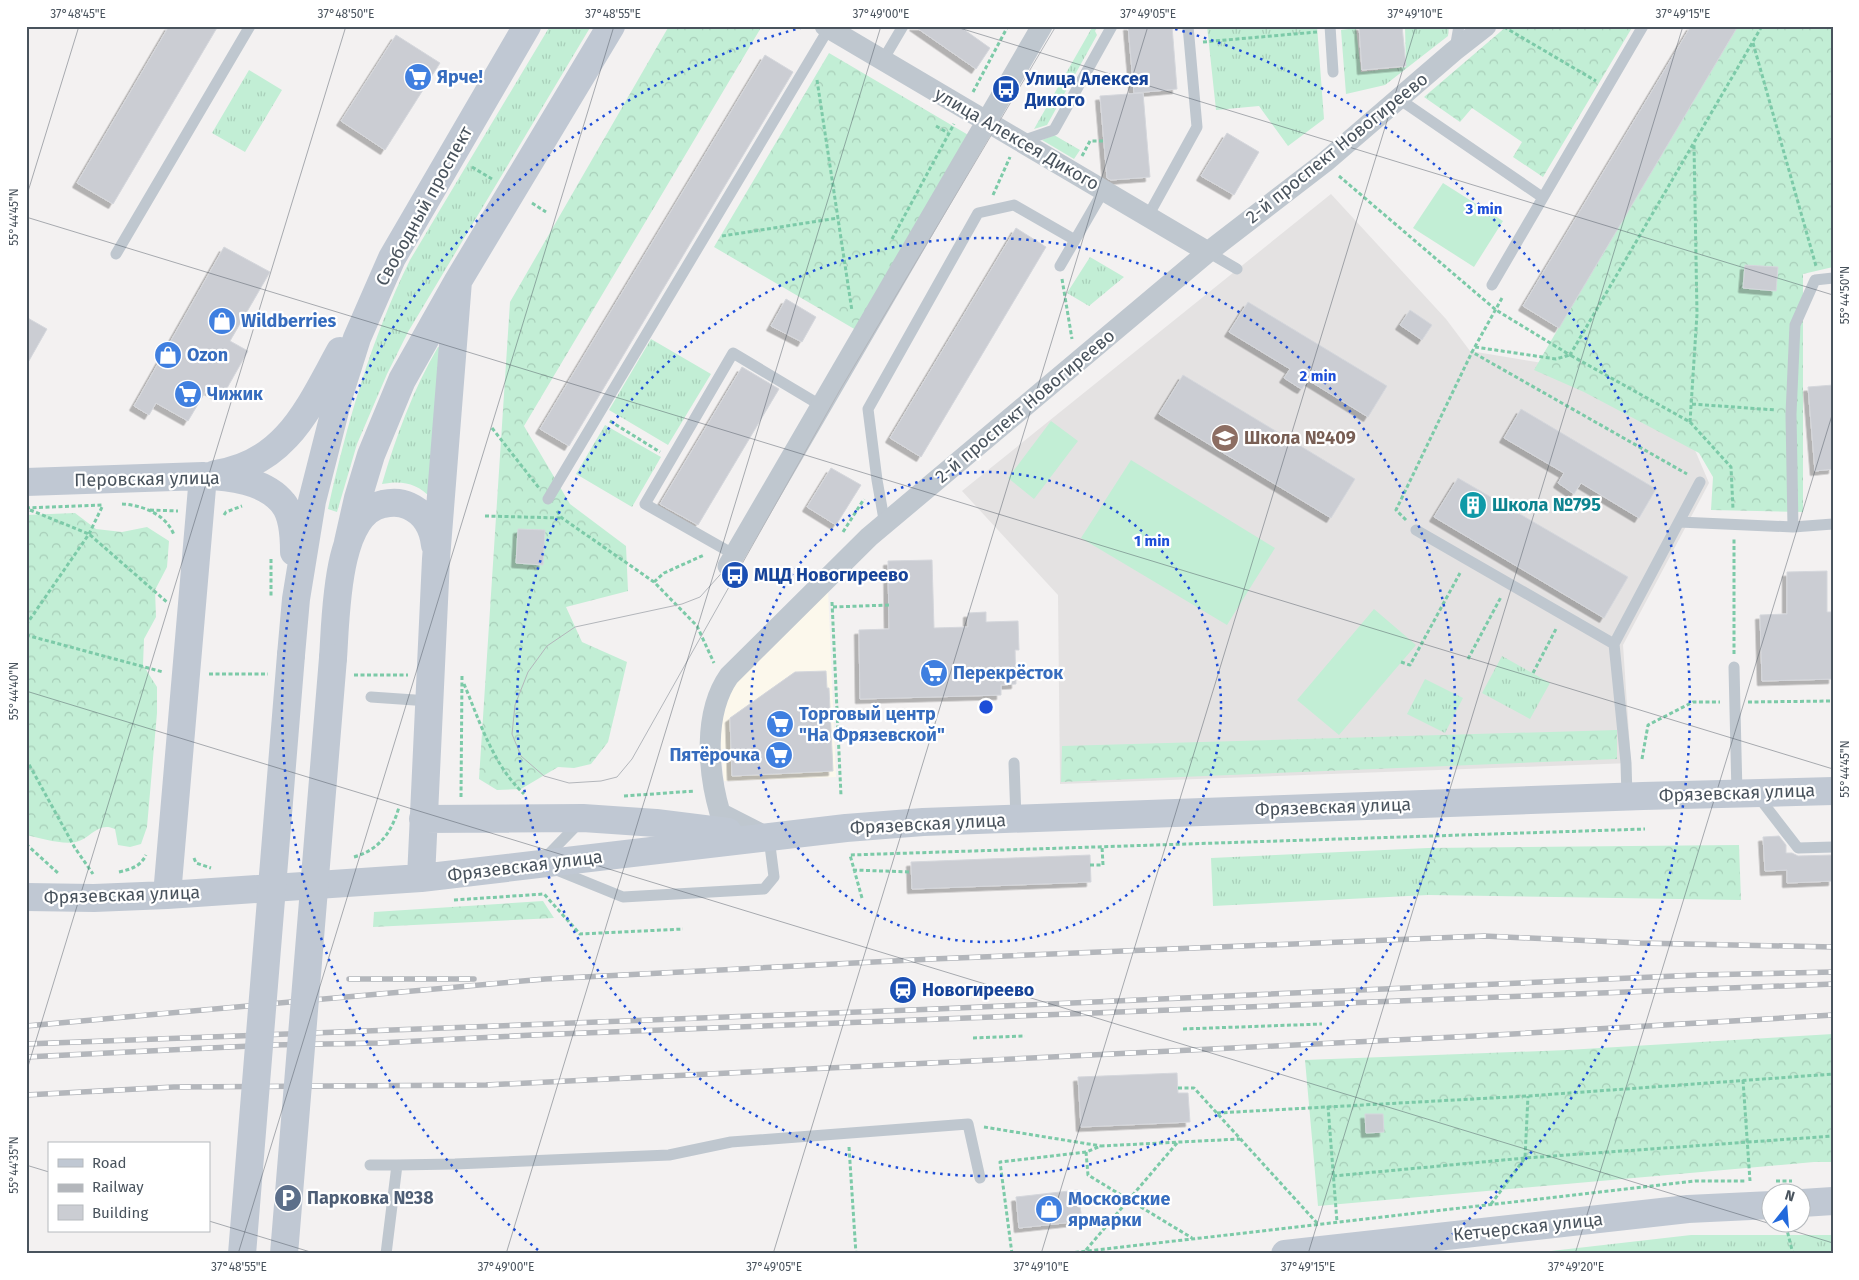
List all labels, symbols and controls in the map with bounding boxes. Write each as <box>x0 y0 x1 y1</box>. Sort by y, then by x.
text: 37°48'45"E <box>50 7 106 21</box>
text: 37°48'50"E <box>318 7 374 21</box>
text: 37°48'55"E <box>585 7 641 21</box>
text: 37°49'00"E <box>852 7 910 21</box>
text: 37°49'05"E <box>1120 7 1176 21</box>
text: 37°49'10"E <box>1387 7 1443 21</box>
text: 37°49'15"E <box>1656 7 1710 21</box>
supermarket icon: Ярче! <box>403 62 433 92</box>
place label: Ярче! <box>437 66 483 88</box>
place label: Улица Алексея Дикого <box>1024 68 1149 111</box>
street label: 2-й проспект Новогиреево <box>1242 68 1432 228</box>
bus stop icon: Улица Алексея Дикого <box>991 74 1021 104</box>
street label: улица Алексея Дикого <box>931 83 1103 195</box>
street label: Свободный проспект <box>371 122 477 290</box>
text: 55°44'45"N <box>7 188 21 246</box>
text: 3 min <box>1465 200 1502 218</box>
text: 55°44'50"N <box>1838 266 1852 324</box>
shop icon: Wildberries <box>207 306 237 336</box>
place label: Wildberries <box>241 310 337 332</box>
street label: 2-й проспект Новогиреево <box>931 324 1119 488</box>
shop icon: Ozon <box>153 340 183 370</box>
place label: Ozon <box>187 344 228 366</box>
text: 2 min <box>1300 367 1336 385</box>
supermarket icon: Чижик <box>173 379 203 409</box>
place label: Чижик <box>207 383 263 405</box>
school or university icon: Школа №409 <box>1210 423 1240 453</box>
place label: Школа №409 <box>1244 427 1356 449</box>
street label: Перовская улица <box>74 467 220 491</box>
building icon: Школа №795 <box>1458 490 1488 520</box>
place label: Школа №795 <box>1492 494 1601 516</box>
text: 1 min <box>1134 532 1170 550</box>
bus stop icon: МЦД Новогиреево <box>720 560 750 590</box>
place label: МЦД Новогиреево <box>754 564 908 586</box>
supermarket icon: Перекрёсток <box>919 658 949 688</box>
text: 55°44'40"N <box>7 662 21 720</box>
place label: Перекрёсток <box>953 662 1063 684</box>
centre of rings <box>977 698 995 716</box>
place label: Торговый центр "На Фрязевской" <box>799 703 945 746</box>
supermarket icon: Торговый центр "На Фрязевской" <box>765 709 795 739</box>
supermarket icon: Пятёрочка <box>764 740 794 770</box>
text: 55°44'45"N <box>1838 740 1852 798</box>
place label: Пятёрочка <box>669 744 760 766</box>
street label: Фрязевская улица <box>1659 779 1815 807</box>
street label: Фрязевская улица <box>1255 793 1411 821</box>
street label: Фрязевская улица <box>849 809 1007 839</box>
street label: Фрязевская улица <box>446 846 604 886</box>
street label: Фрязевская улица <box>44 881 200 909</box>
station icon: Новогиреево <box>888 975 918 1005</box>
place label: Новогиреево <box>922 979 1034 1001</box>
text: 55°44'35"N <box>7 1136 21 1194</box>
legend <box>48 1142 210 1232</box>
text: Road <box>92 1154 127 1172</box>
text: Railway <box>92 1178 144 1196</box>
north arrow <box>1762 1182 1812 1232</box>
parking icon: Парковка №38 <box>273 1183 303 1213</box>
place label: Парковка №38 <box>307 1187 434 1209</box>
text: N <box>1783 1187 1797 1206</box>
place label: Московские ярмарки <box>1068 1188 1170 1231</box>
shop icon: Московские ярмарки <box>1034 1194 1064 1224</box>
text: Building <box>92 1204 148 1222</box>
street label: Кетчерская улица <box>1452 1208 1604 1246</box>
text: 37°48'55"E <box>211 1260 267 1274</box>
text: 37°49'00"E <box>477 1260 535 1274</box>
text: 37°49'05"E <box>746 1260 802 1274</box>
text: 37°49'10"E <box>1013 1260 1069 1274</box>
text: 37°49'15"E <box>1281 1260 1335 1274</box>
text: 37°49'20"E <box>1548 1260 1604 1274</box>

